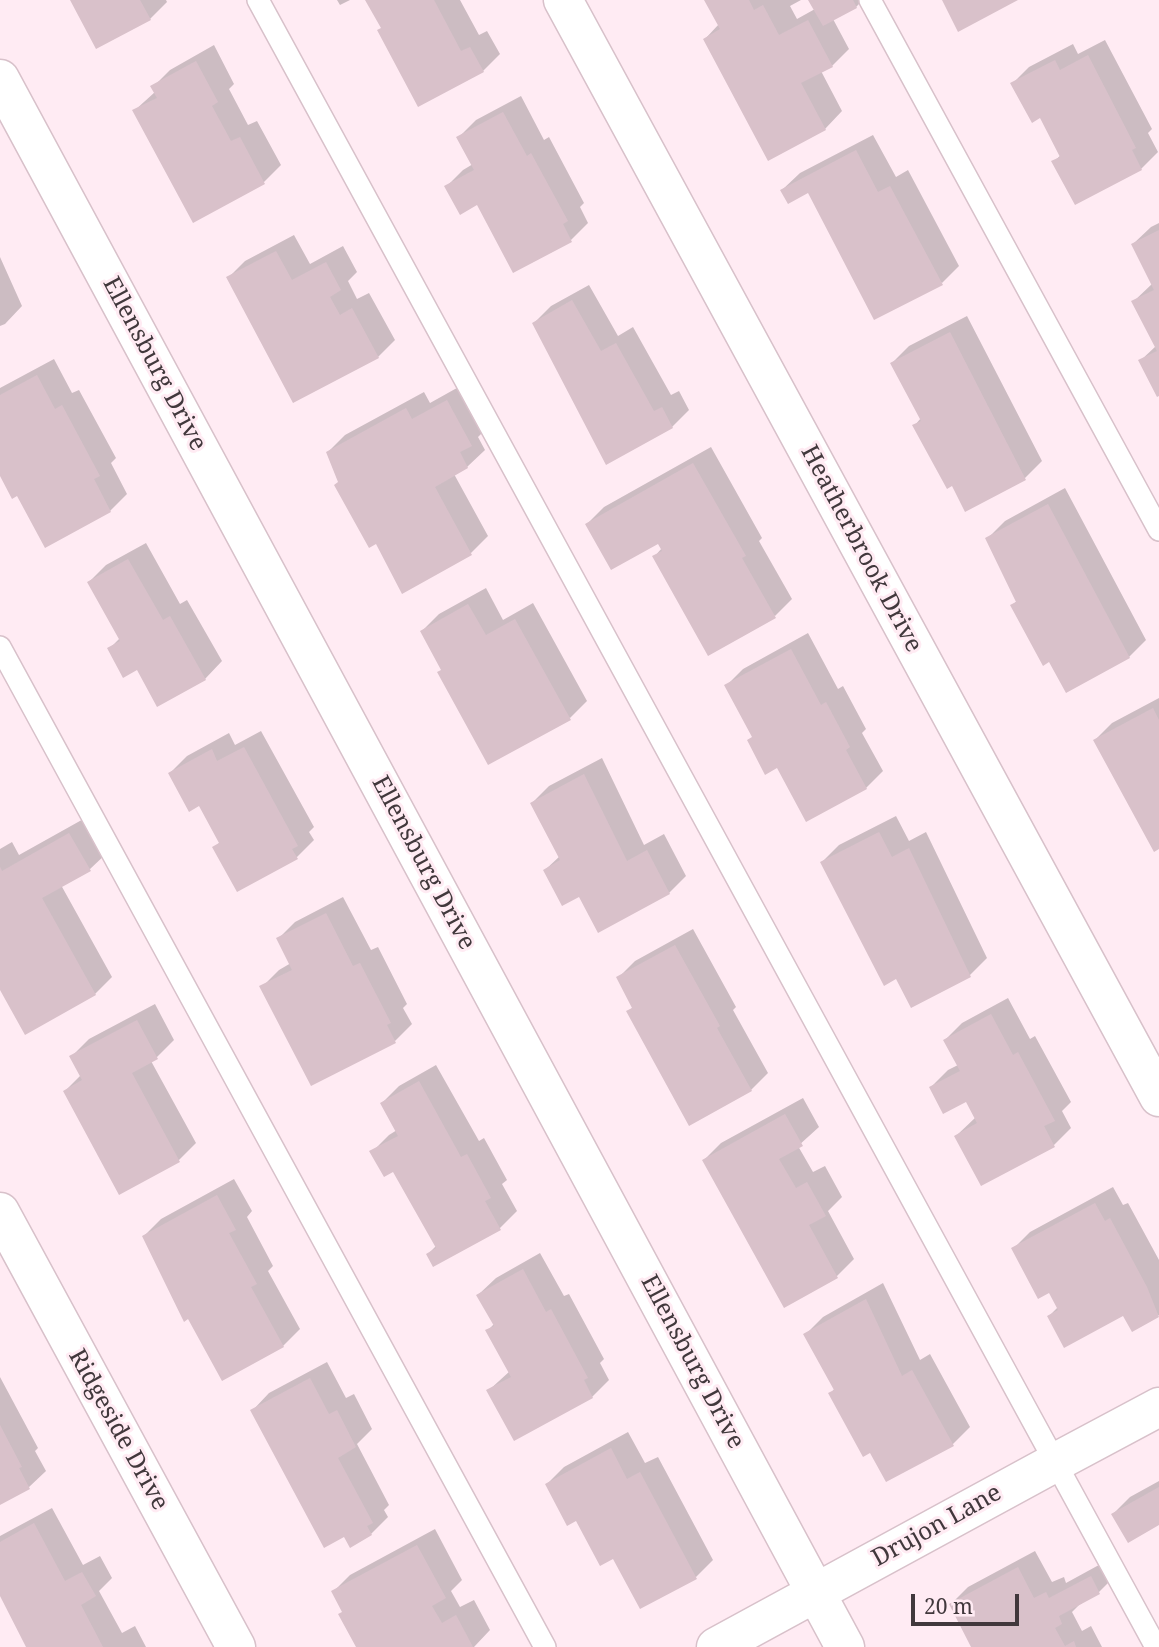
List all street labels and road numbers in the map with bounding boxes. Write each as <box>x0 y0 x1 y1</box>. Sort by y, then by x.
street label: Ellensburg Drive <box>96 272 212 456</box>
street label: Heatherbrook Drive <box>794 441 928 657</box>
street label: Ellensburg Drive <box>365 771 481 955</box>
street label: Ellensburg Drive <box>634 1270 750 1454</box>
street label: Ridgeside Drive <box>62 1345 174 1515</box>
street label: Drujon Lane <box>867 1479 1007 1573</box>

